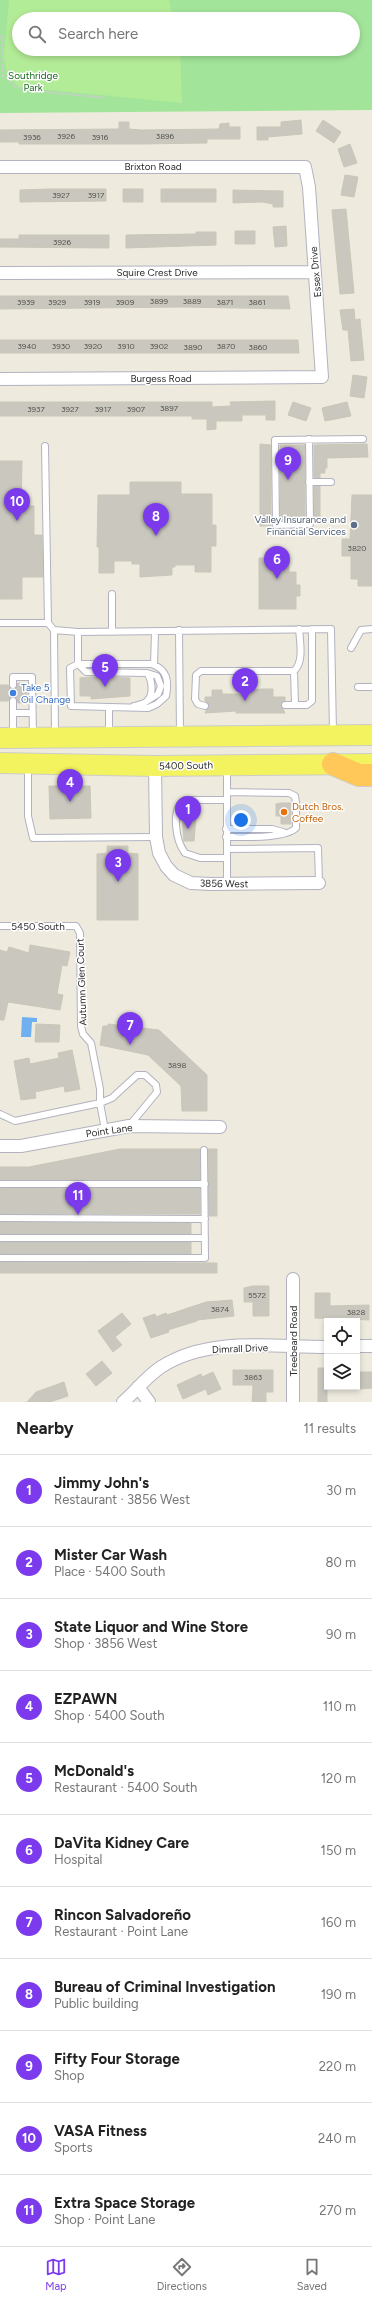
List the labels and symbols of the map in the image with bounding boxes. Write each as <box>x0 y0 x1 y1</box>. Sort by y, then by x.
park label: Southridge Park <box>8 69 58 94</box>
house number: 3926 <box>57 131 75 141</box>
house number: 3896 <box>156 131 175 141</box>
house number: 3936 <box>23 132 41 142</box>
house number: 3916 <box>92 132 109 142</box>
street label: Brixton Road <box>124 160 182 173</box>
house number: 3927 <box>52 190 71 200</box>
house number: 3917 <box>88 190 105 200</box>
house number: 3926 <box>53 237 71 247</box>
street label: Essex Drive <box>307 245 324 298</box>
street label: Squire Crest Drive <box>116 266 198 279</box>
house number: 3899 <box>150 296 169 306</box>
house number: 3889 <box>183 296 202 306</box>
house number: 3939 <box>17 297 35 307</box>
house number: 3929 <box>48 297 66 307</box>
house number: 3919 <box>84 297 101 307</box>
house number: 3909 <box>116 297 135 307</box>
house number: 3871 <box>217 297 233 307</box>
house number: 3861 <box>248 297 266 307</box>
house number: 3940 <box>18 341 36 351</box>
house number: 3930 <box>52 341 70 351</box>
house number: 3920 <box>84 341 102 351</box>
house number: 3910 <box>117 341 135 351</box>
house number: 3902 <box>150 341 168 351</box>
house number: 3870 <box>217 341 235 351</box>
house number: 3890 <box>184 342 202 352</box>
house number: 3860 <box>249 342 267 352</box>
street label: Burgess Road <box>130 372 192 385</box>
house number: 3897 <box>160 403 179 413</box>
house number: 3937 <box>27 404 45 414</box>
house number: 3927 <box>61 404 80 414</box>
house number: 3917 <box>95 404 112 414</box>
house number: 3907 <box>127 404 146 414</box>
pin: 9 <box>275 447 301 480</box>
pin: 10 <box>4 488 30 521</box>
pin: 8 <box>143 503 169 536</box>
place label: Valley Insurance and Financial Services <box>254 513 346 538</box>
marker: Valley Insurance and Financial Services <box>349 520 359 530</box>
house number: 3820 <box>348 543 366 553</box>
pin: 6 <box>264 546 290 579</box>
pin: 5 <box>92 654 118 687</box>
pin: 2 <box>232 668 258 701</box>
place label: Take 5 Oil Change <box>21 681 71 706</box>
marker: Take 5 Oil Change <box>8 688 18 698</box>
street label: 5400 South <box>159 759 214 772</box>
pin: 4 <box>57 769 83 802</box>
pin: 1 <box>175 796 201 829</box>
place label: Dutch Bros. Coffee <box>292 800 344 825</box>
marker: Dutch Bros. Coffee <box>279 807 289 817</box>
your location <box>231 810 251 830</box>
pin: 3 <box>105 849 131 882</box>
street label: 3856 West <box>200 877 249 890</box>
street label: 5450 South <box>11 920 65 933</box>
street label: Autumn Glen Court <box>73 938 90 1026</box>
pin: 7 <box>117 1012 143 1045</box>
house number: 3898 <box>168 1060 186 1070</box>
street label: Point Lane <box>85 1121 134 1140</box>
pin: 11 <box>65 1182 91 1215</box>
house number: 5572 <box>248 1290 266 1300</box>
house number: 3874 <box>211 1304 229 1314</box>
street label: Treebeard Road <box>287 1306 300 1376</box>
house number: 3828 <box>347 1307 365 1317</box>
street label: Dimrall Drive <box>212 1341 269 1356</box>
house number: 3863 <box>244 1372 262 1382</box>

